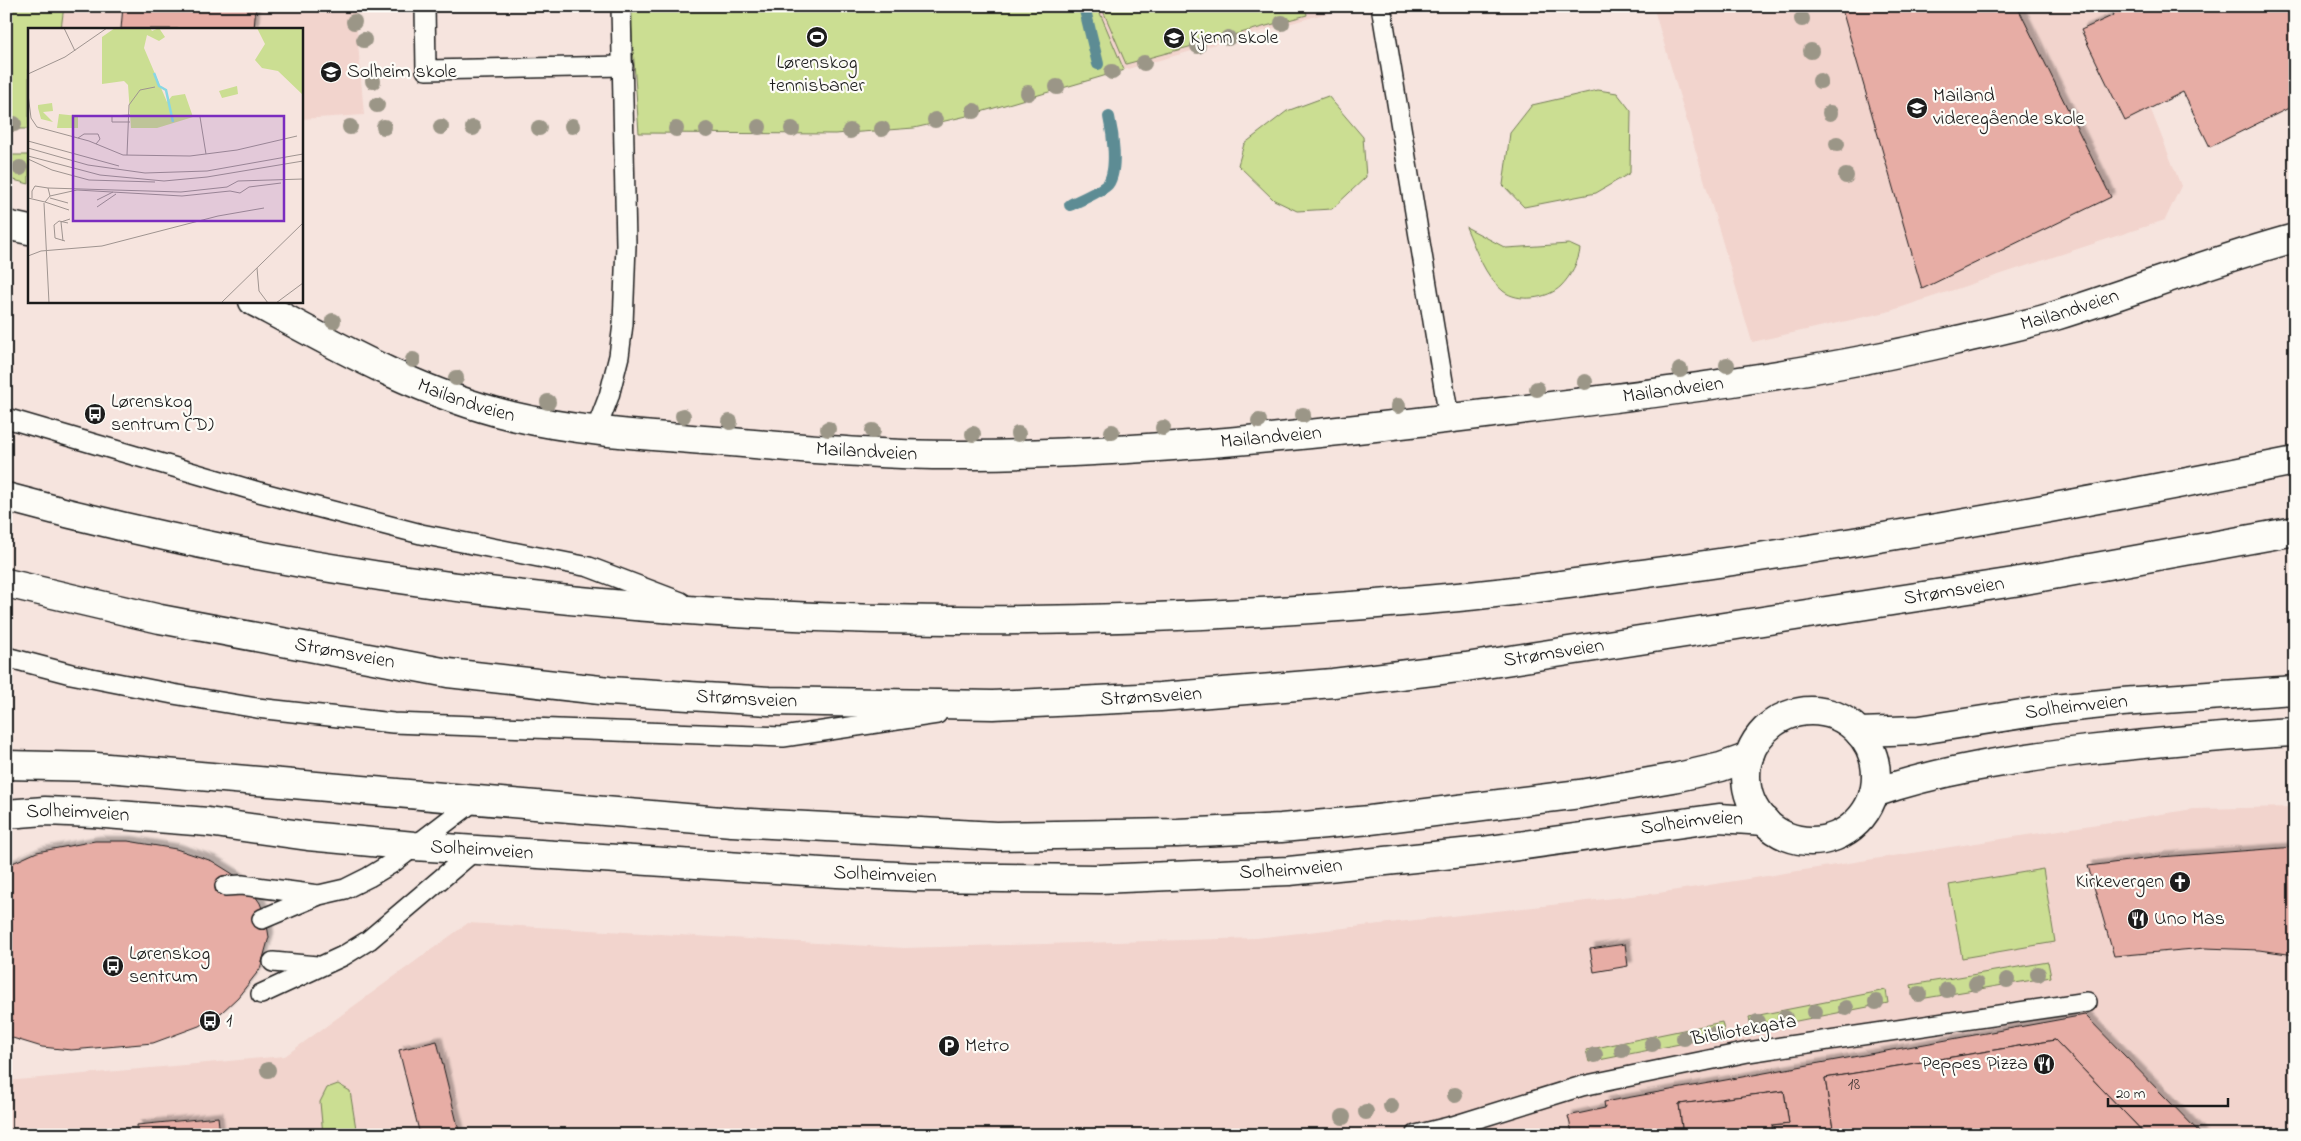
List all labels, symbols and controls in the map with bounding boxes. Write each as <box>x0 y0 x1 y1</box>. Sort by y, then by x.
place label: Kjenn skole <box>1190 24 1278 53</box>
sports icon: Lørenskog tennisbaner <box>805 25 829 49</box>
school or university icon: Kjenn skole <box>1162 26 1186 50</box>
inset map <box>28 28 302 302</box>
place label: Lørenskog tennisbaner <box>769 49 866 101</box>
place label: Solheim skole <box>347 58 457 87</box>
school or university icon: Solheim skole <box>319 60 343 84</box>
place label: Mailand videregående skole <box>1933 82 2085 135</box>
school or university icon: Mailand videregående skole <box>1905 96 1929 120</box>
street label: Mailandveien <box>2018 281 2123 339</box>
street label: Mailandveien <box>1621 369 1726 411</box>
street label: Mailandveien <box>413 371 518 431</box>
place label: Lørenskog sentrum (D) <box>111 388 214 440</box>
bus stop icon: Lørenskog sentrum (D) <box>83 402 107 426</box>
street label: Mailandveien <box>1219 418 1323 457</box>
street label: Mailandveien <box>815 435 918 469</box>
street label: Strømsveien <box>1901 569 2007 613</box>
street label: Strømsveien <box>292 630 397 677</box>
street label: Strømsveien <box>1501 631 1606 676</box>
street label: Strømsveien <box>1100 679 1203 714</box>
street label: Strømsveien <box>695 682 798 716</box>
street label: Solheimveien <box>2023 687 2129 728</box>
street label: Solheimveien <box>25 796 131 830</box>
street label: Solheimveien <box>1639 803 1744 843</box>
street label: Solheimveien <box>429 833 535 868</box>
street label: Solheimveien <box>1239 851 1344 888</box>
street label: Solheimveien <box>833 858 937 892</box>
place label: Kirkevergen <box>2075 868 2164 898</box>
church icon: Kirkevergen <box>2168 870 2192 894</box>
place label: Uno Mas <box>2154 905 2225 934</box>
restaurant icon: Uno Mas <box>2126 907 2150 931</box>
place label: Lørenskog sentrum <box>129 940 210 992</box>
bus stop icon: Lørenskog sentrum <box>101 954 125 978</box>
place label: 1 <box>226 1007 232 1036</box>
street label: Bibliotekgata <box>1688 1008 1799 1056</box>
bus stop icon: 1 <box>198 1009 222 1033</box>
place label: Metro <box>965 1032 1009 1061</box>
parking icon: Metro <box>937 1034 961 1058</box>
place label: Peppes Pizza <box>1921 1050 2028 1079</box>
restaurant icon: Peppes Pizza <box>2032 1052 2056 1076</box>
house number: 18 <box>1848 1072 1860 1098</box>
scale bar <box>2108 1076 2228 1108</box>
text: 20 m <box>2116 1083 2146 1105</box>

